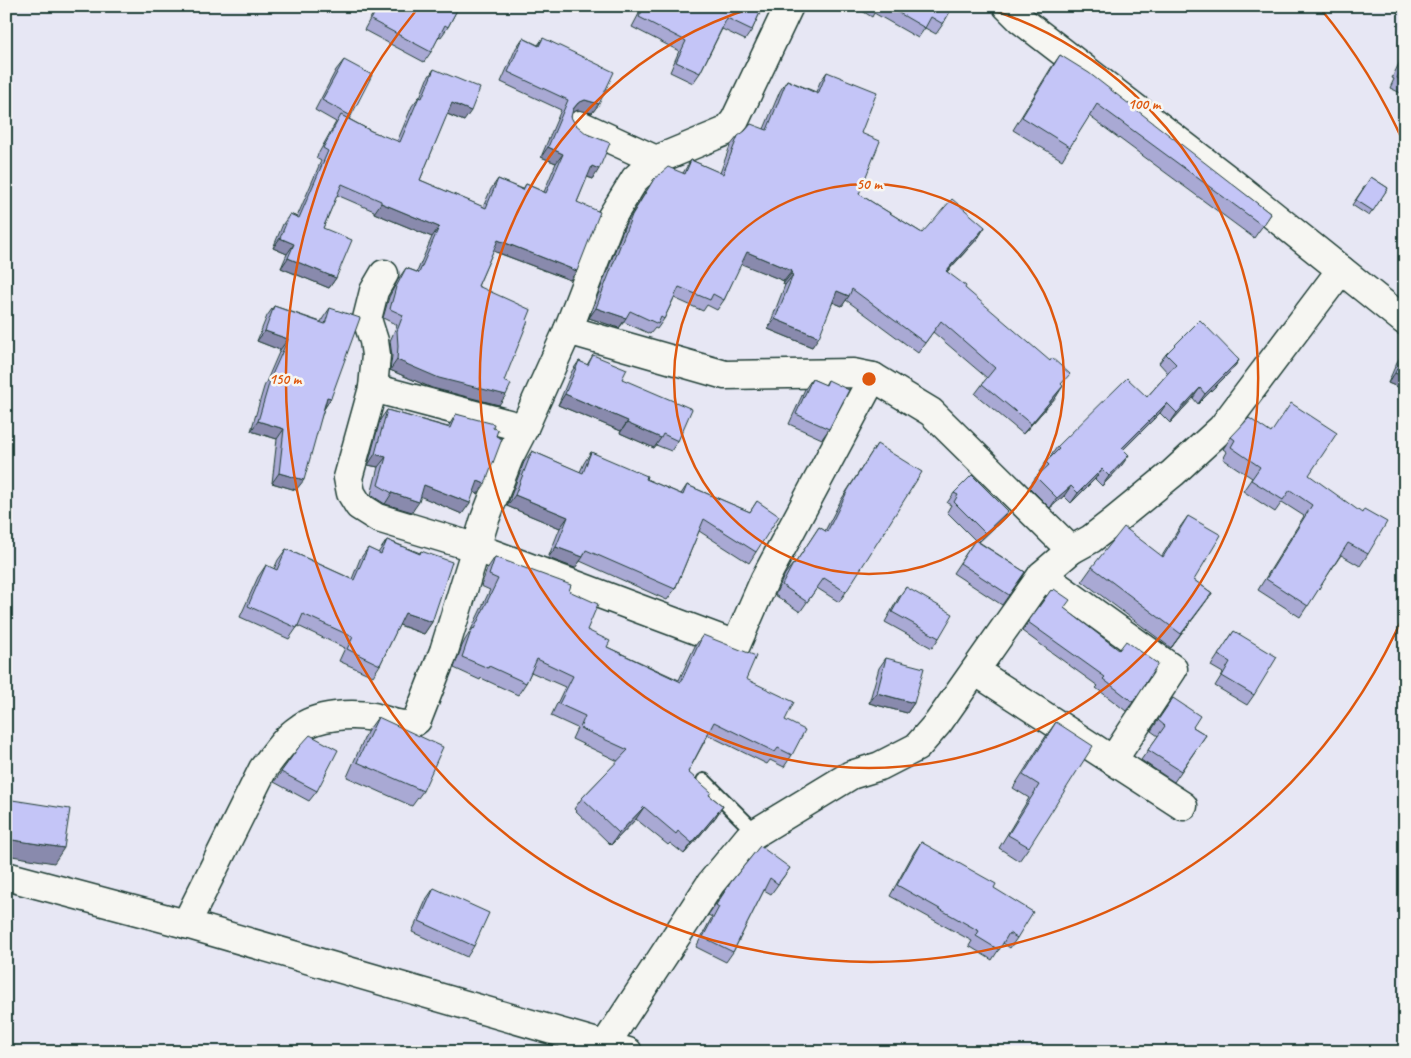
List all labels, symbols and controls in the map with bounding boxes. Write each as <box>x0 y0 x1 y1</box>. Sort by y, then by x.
text: 100 m <box>1128 95 1162 114</box>
text: 50 m <box>856 175 883 194</box>
text: 150 m <box>269 370 303 389</box>
centre of rings <box>860 370 878 388</box>

